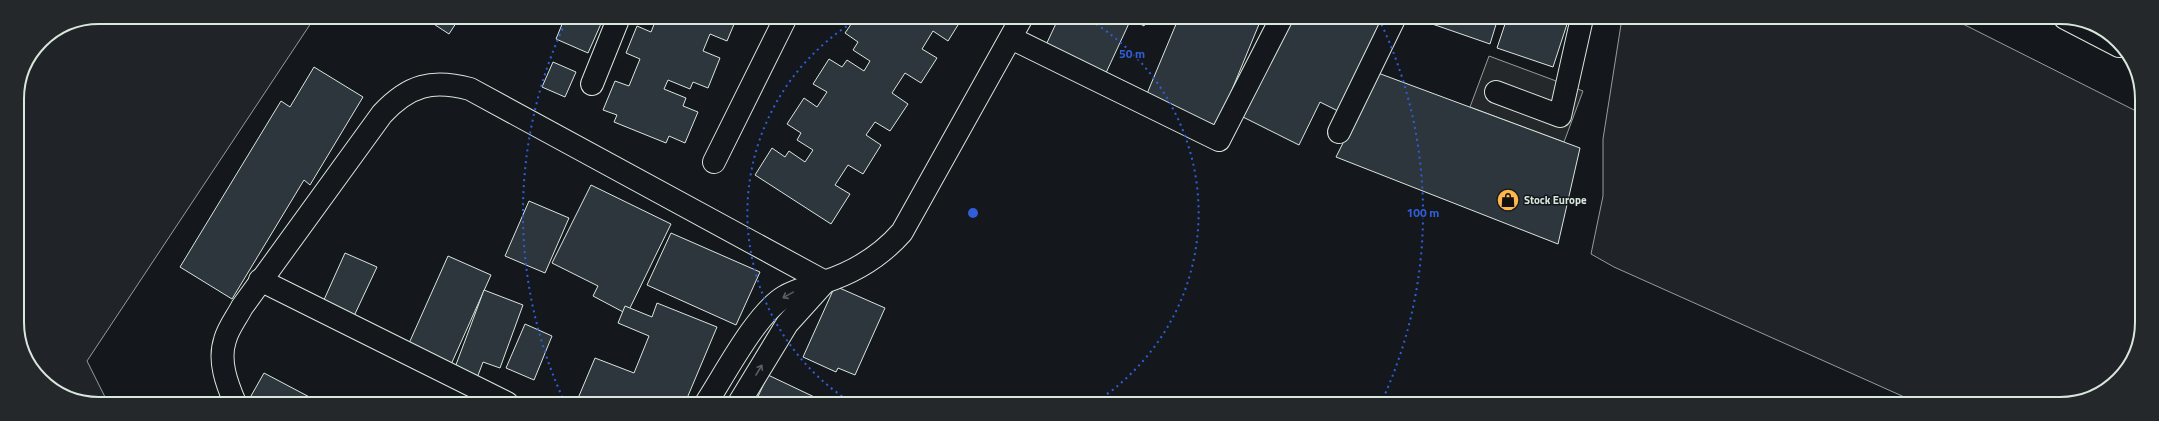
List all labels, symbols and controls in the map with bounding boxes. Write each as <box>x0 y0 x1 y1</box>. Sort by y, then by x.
text: 50 m <box>1119 44 1145 63</box>
shop icon: Stock Europe <box>1495 187 1521 213</box>
place label: Stock Europe <box>1524 192 1587 208</box>
text: 100 m <box>1407 203 1439 222</box>
centre of rings <box>966 206 980 220</box>
one-way arrow <box>782 292 794 299</box>
one-way arrow <box>755 365 763 376</box>

